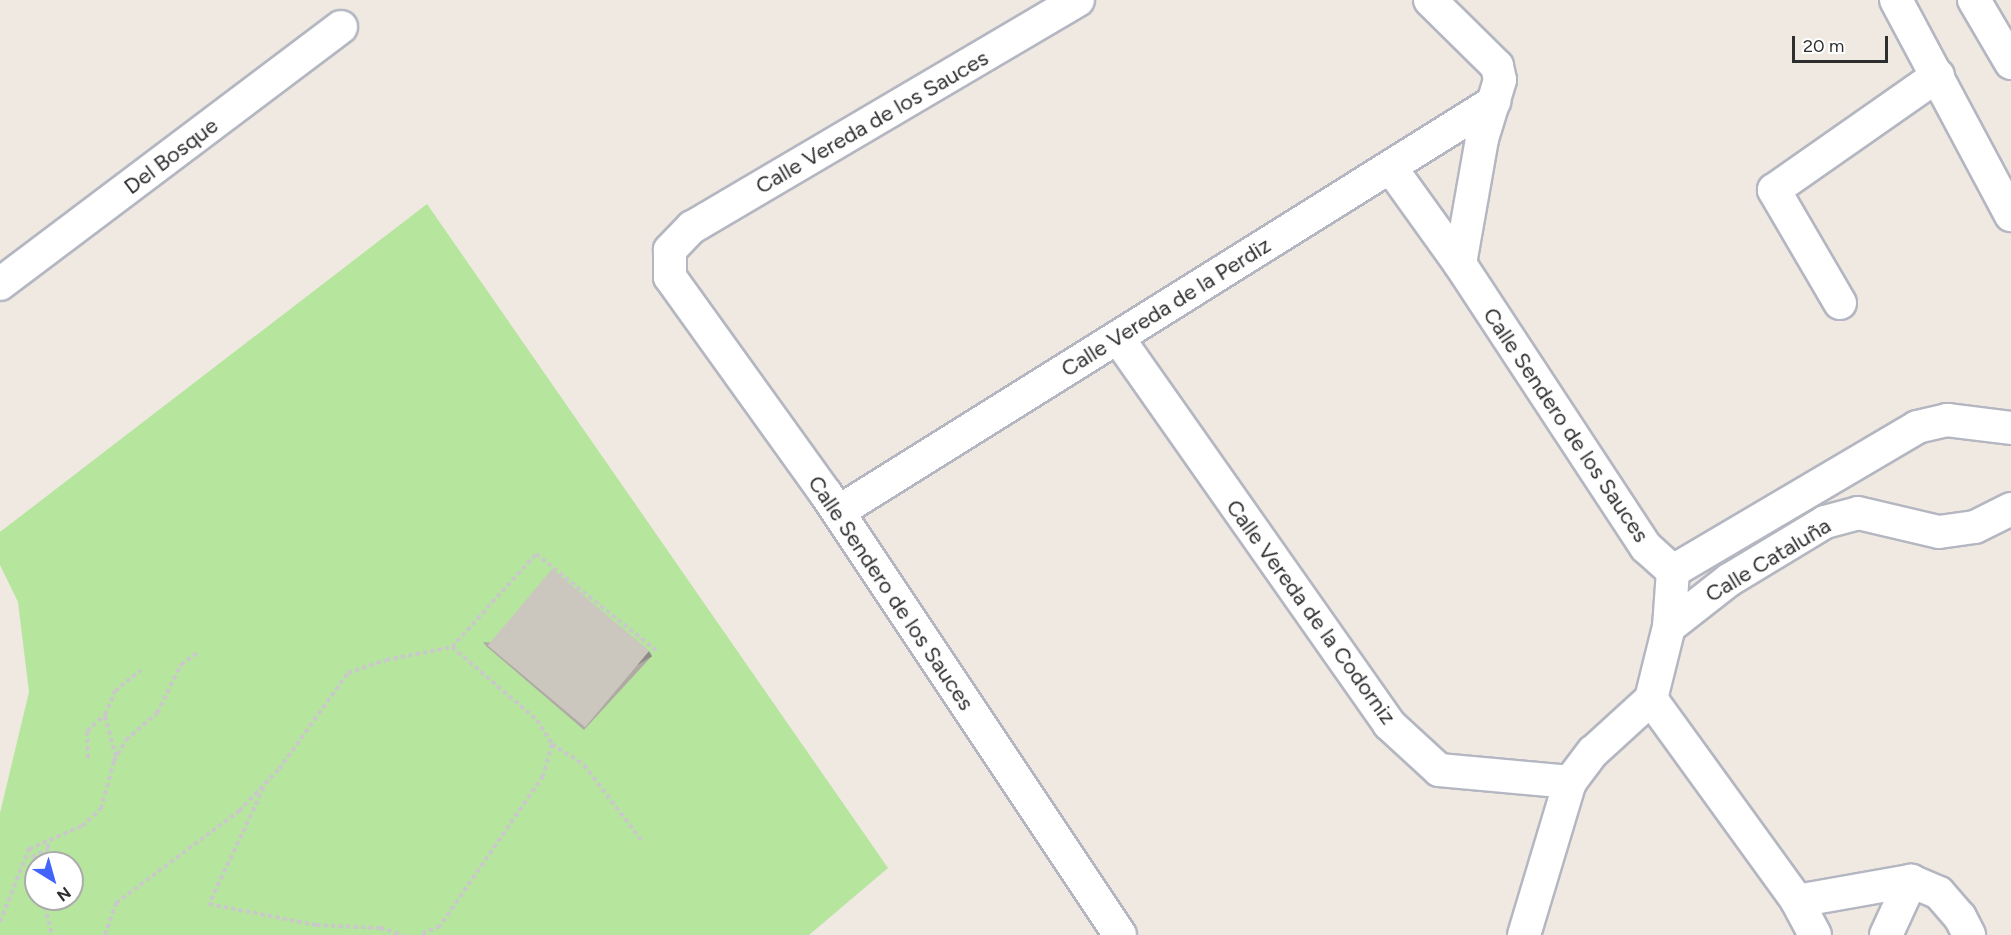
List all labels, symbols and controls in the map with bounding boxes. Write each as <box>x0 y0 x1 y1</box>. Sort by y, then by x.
scale bar <box>1795 24 1891 62</box>
text: 20 m <box>1803 35 1844 57</box>
street label: Calle Vereda de los Sauces <box>751 44 993 200</box>
street label: Del Bosque <box>119 112 223 200</box>
street label: Calle Vereda de la Perdiz <box>1056 232 1276 382</box>
street label: Calle Sendero de los Sauces <box>1478 303 1654 547</box>
street label: Calle Sendero de los Sauces <box>803 471 979 715</box>
street label: Calle Vereda de la Codorniz <box>1221 494 1401 730</box>
street label: Calle Cataluña <box>1701 512 1835 608</box>
north arrow <box>24 851 84 911</box>
text: N <box>53 883 75 905</box>

